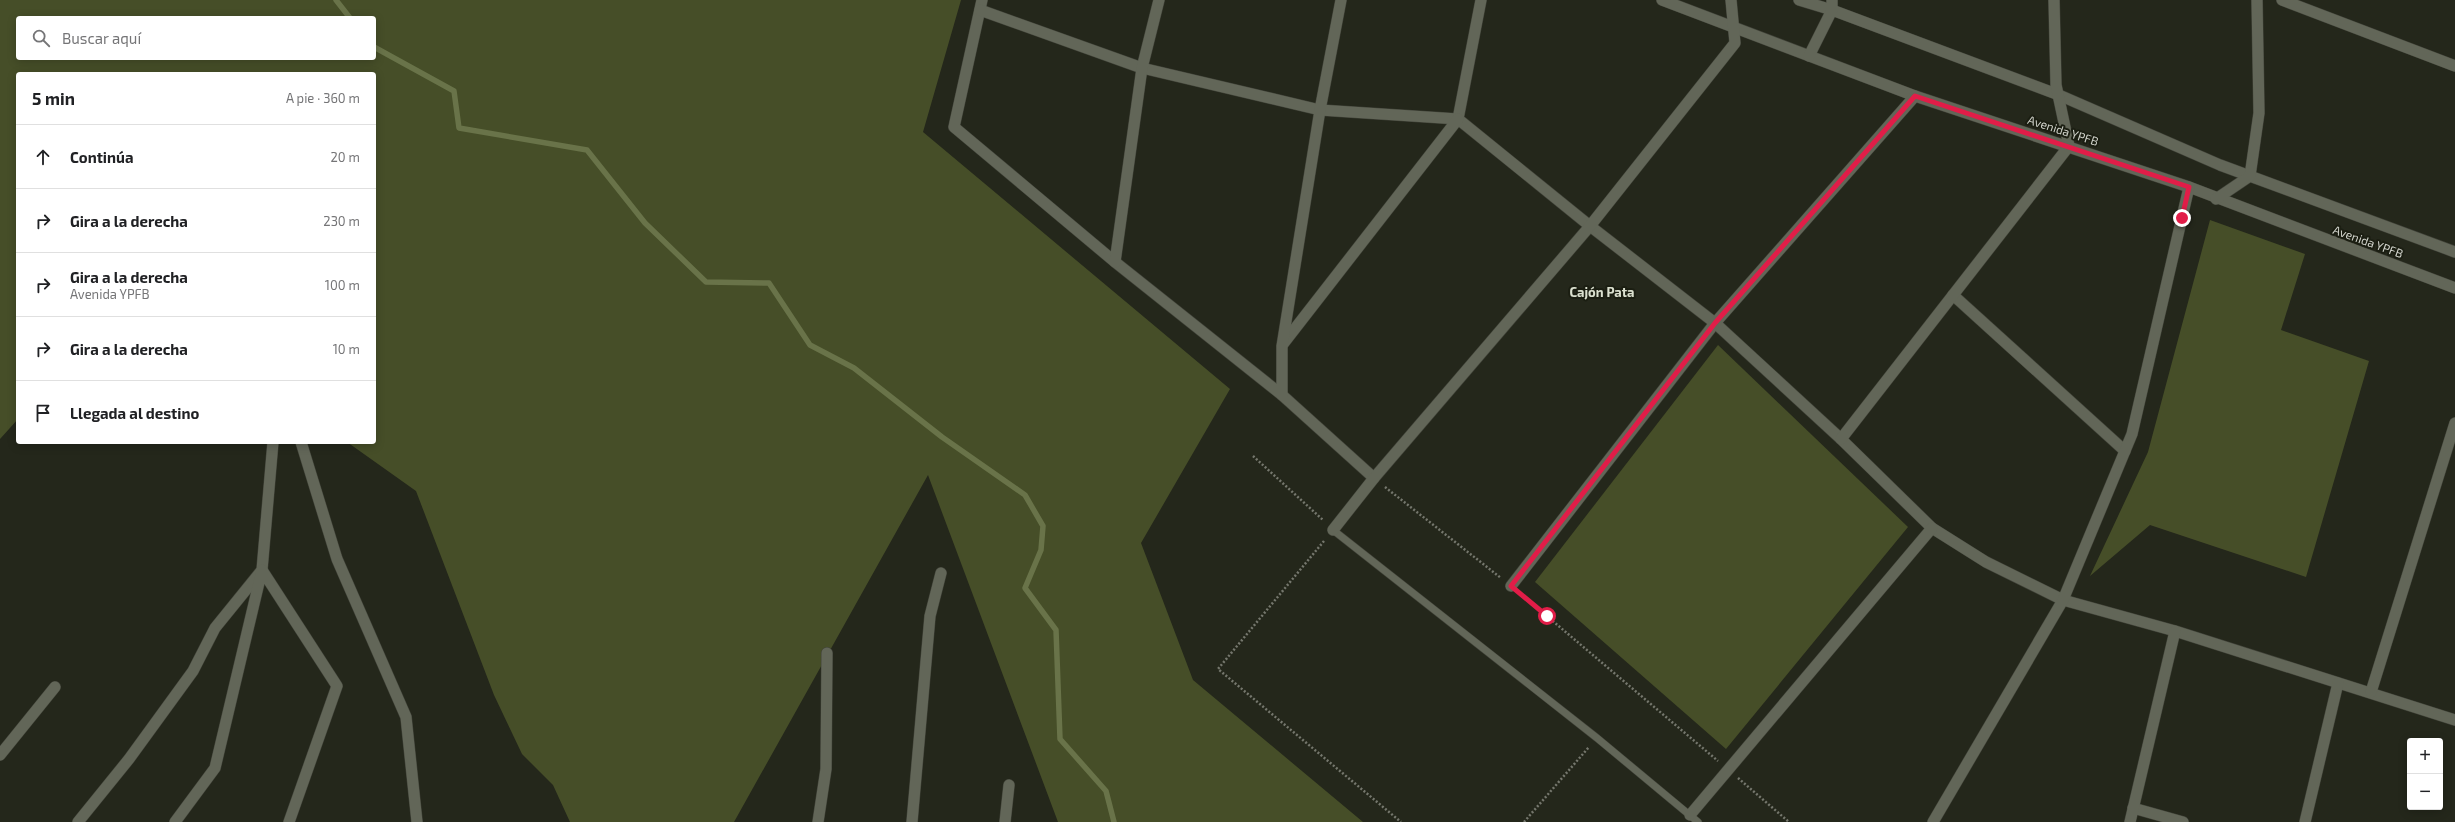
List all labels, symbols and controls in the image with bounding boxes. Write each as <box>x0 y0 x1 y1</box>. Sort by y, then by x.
search box <box>16 16 376 60</box>
icon: search <box>30 27 52 49</box>
text: Buscar aquí <box>62 29 141 47</box>
text: 5 min <box>32 88 75 108</box>
text: A pie · 360 m <box>286 90 360 106</box>
street label: Avenida YPFB <box>2026 112 2100 148</box>
icon: ahead <box>32 146 54 168</box>
text: Continúa <box>70 148 133 166</box>
text: 20 m <box>331 149 360 165</box>
route end <box>2173 209 2191 227</box>
icon: right <box>32 210 54 232</box>
text: Gira a la derecha <box>70 212 188 230</box>
text: 230 m <box>323 213 360 229</box>
street label: Avenida YPFB <box>2331 222 2405 260</box>
text: Gira a la derecha <box>70 268 188 286</box>
icon: right <box>32 274 54 296</box>
text: 100 m <box>325 277 360 293</box>
district label: Cajón Pata <box>1569 284 1635 300</box>
text: Avenida YPFB <box>70 286 150 302</box>
icon: right <box>32 338 54 360</box>
text: Gira a la derecha <box>70 340 188 358</box>
text: 10 m <box>333 341 360 357</box>
icon: arrive <box>32 402 54 424</box>
text: Llegada al destino <box>70 404 199 422</box>
route start <box>1538 607 1556 625</box>
map controls <box>2407 738 2443 810</box>
button: + <box>2407 738 2443 774</box>
button: − <box>2407 774 2443 810</box>

